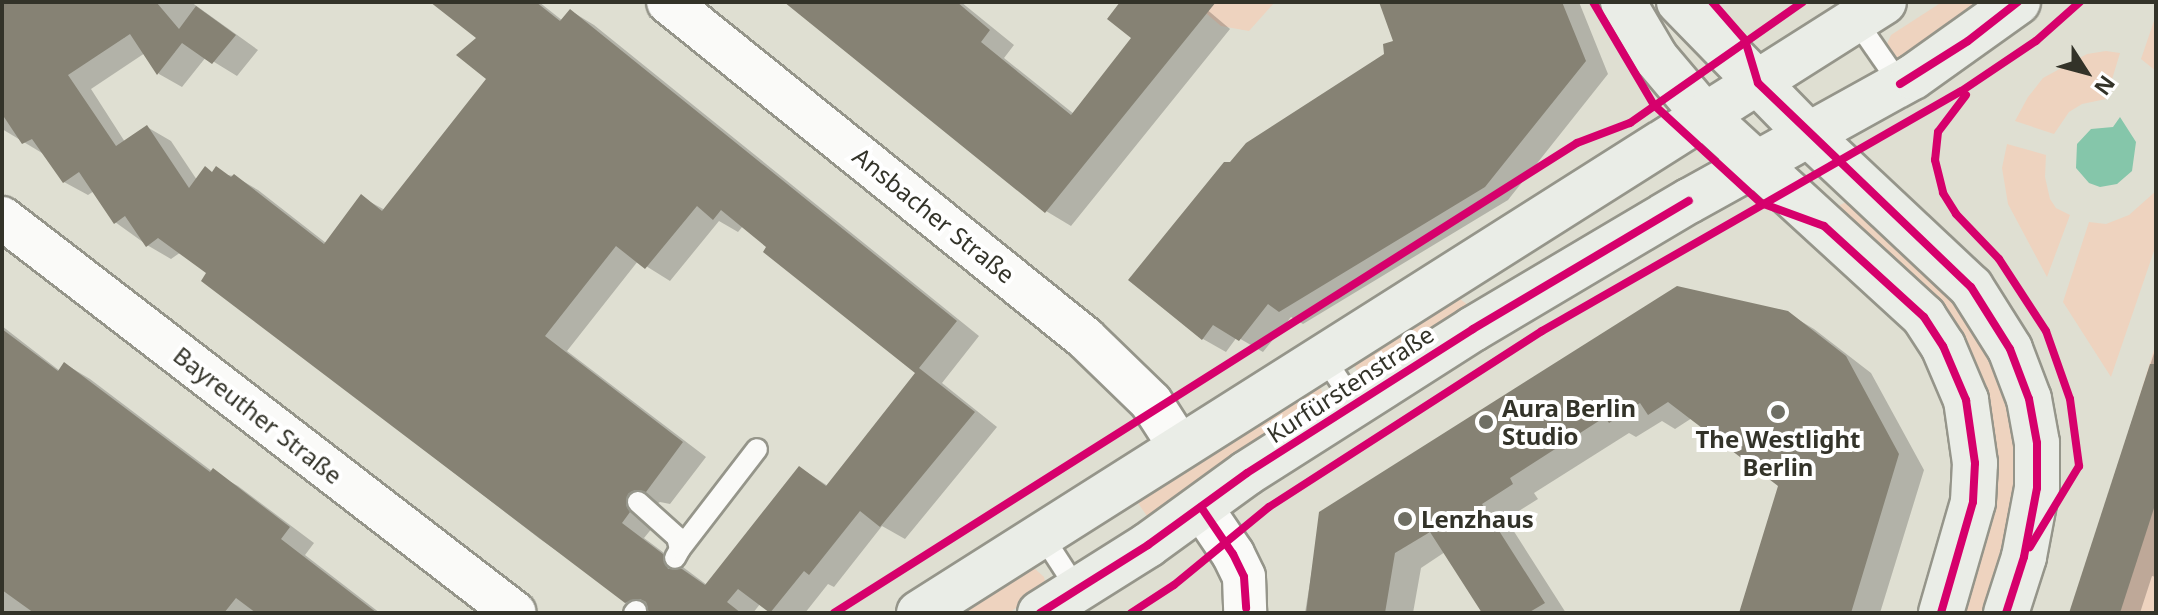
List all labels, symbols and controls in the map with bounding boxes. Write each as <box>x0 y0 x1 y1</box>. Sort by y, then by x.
north arrow <box>2046 32 2126 112</box>
text: N <box>2088 70 2123 102</box>
street label: Ansbacher Straße <box>847 141 1021 289</box>
street label: Kurfürstenstraße <box>1261 319 1439 449</box>
street label: Bayreuther Straße <box>168 340 348 490</box>
place label: Aura Berlin Studio <box>1502 394 1636 450</box>
marker: The Westlight Berlin <box>1769 403 1787 421</box>
marker: Aura Berlin Studio <box>1477 413 1495 431</box>
place label: The Westlight Berlin <box>1695 425 1861 481</box>
place label: Lenzhaus <box>1421 505 1534 533</box>
marker: Lenzhaus <box>1396 510 1414 528</box>

